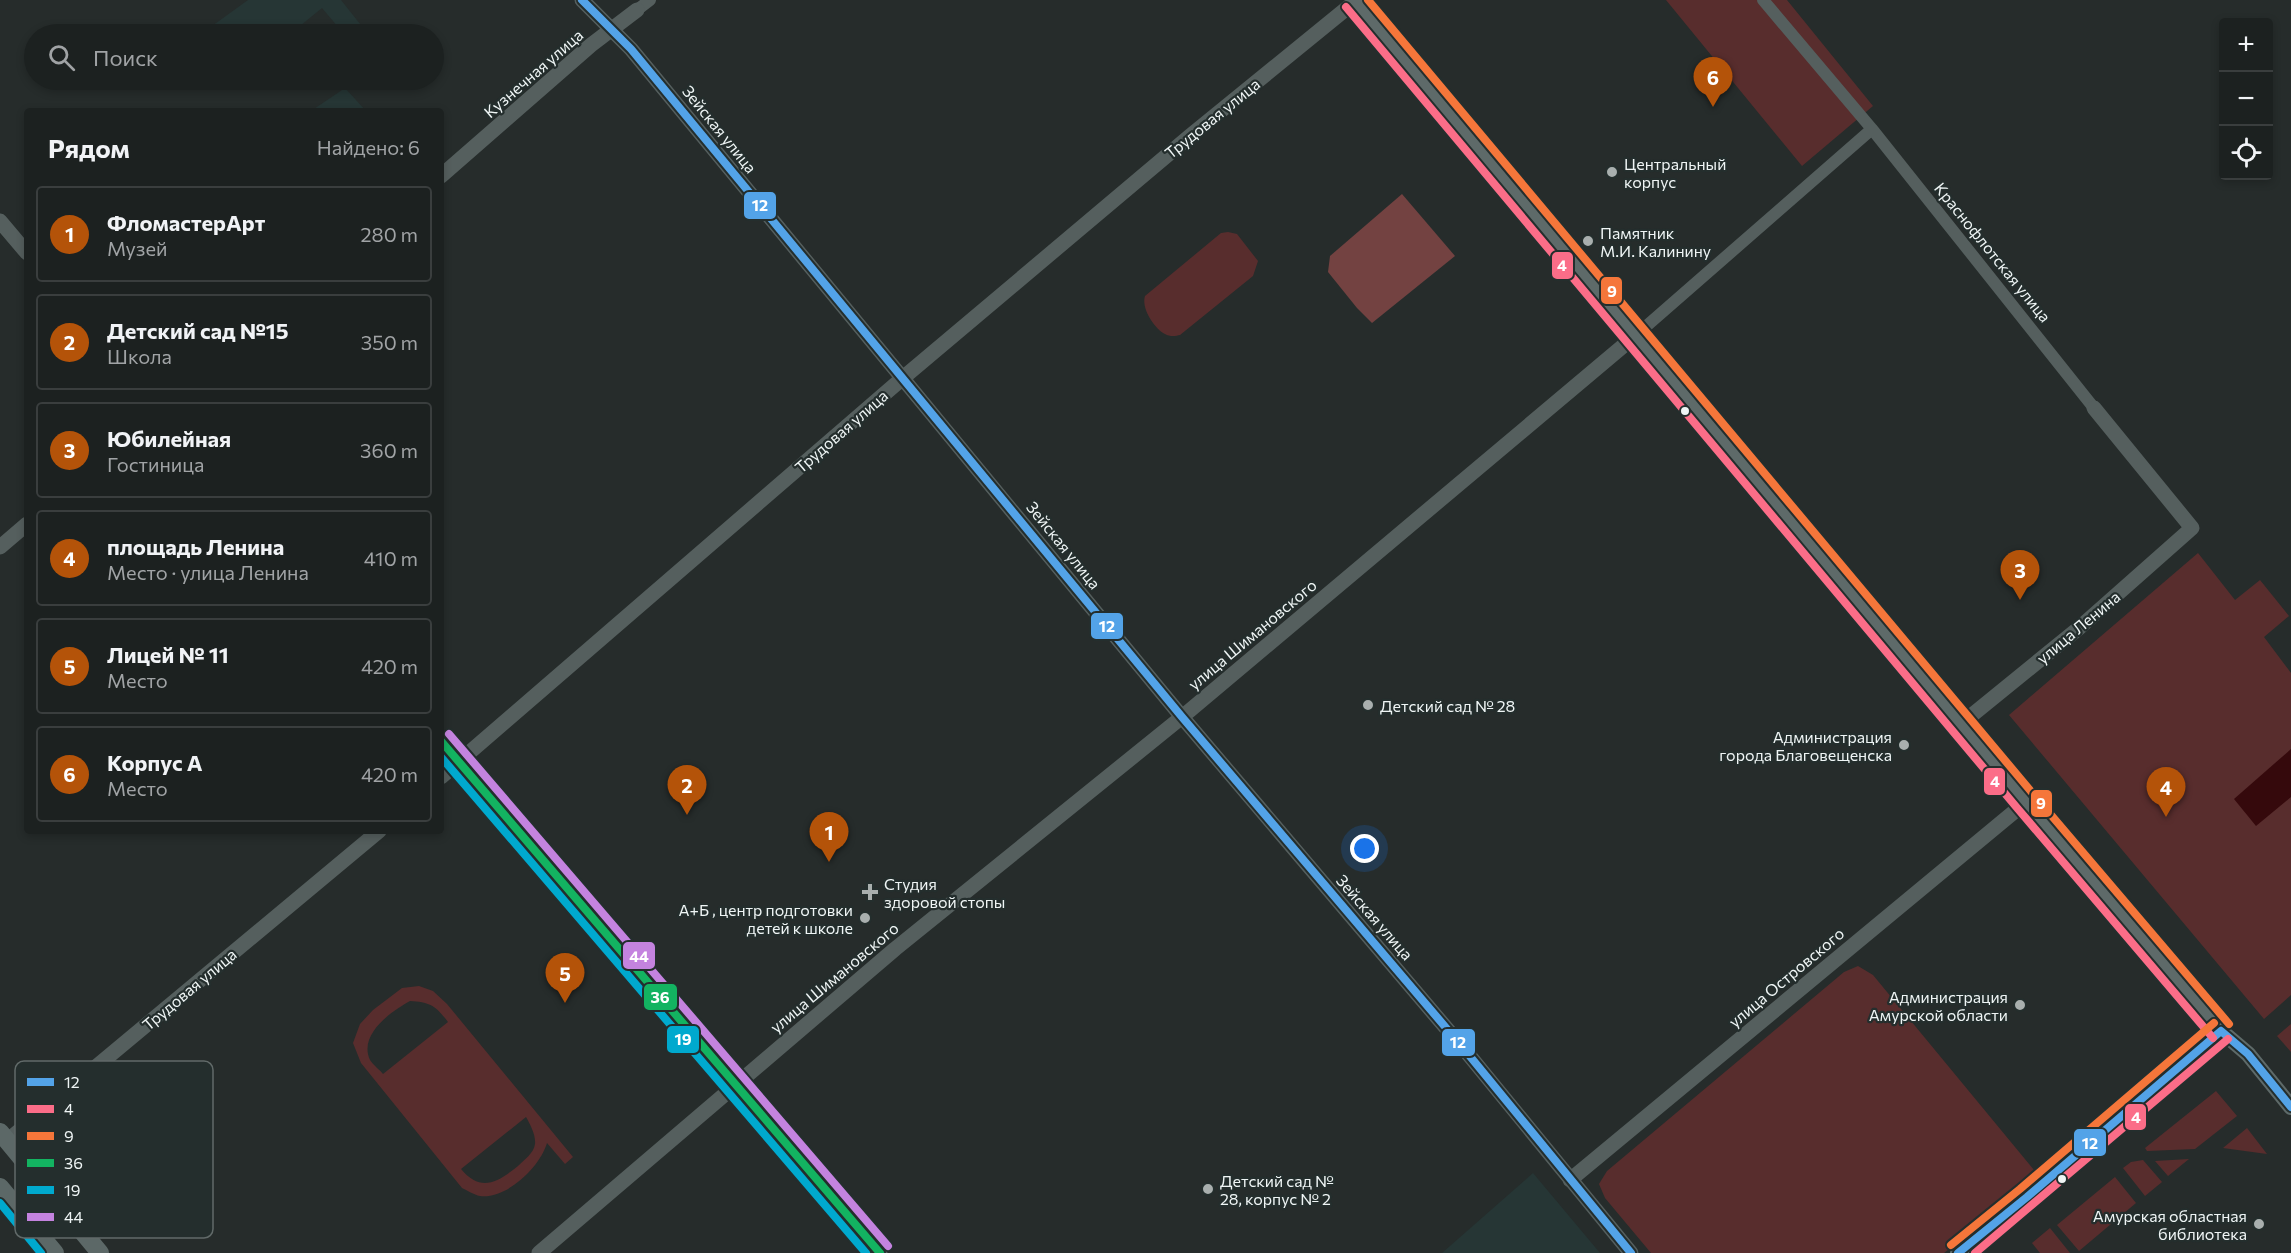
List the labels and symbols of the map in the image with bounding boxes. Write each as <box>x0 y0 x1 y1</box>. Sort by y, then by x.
street label: Кузнечная улица <box>480 25 586 121</box>
pin: 6 <box>1694 57 1732 107</box>
street label: Трудовая улица <box>1161 74 1263 162</box>
street label: Зейская улица <box>679 82 761 176</box>
place label: Центральный корпус <box>1624 154 1726 191</box>
marker: Центральный корпус <box>1605 165 1619 179</box>
street label: Краснофлотская улица <box>1931 179 2055 325</box>
line badge: 12 <box>743 191 777 220</box>
text: 12 <box>752 195 768 214</box>
place label: Памятник М.И. Калинину <box>1600 223 1711 260</box>
marker: Памятник М.И. Калинину <box>1581 234 1595 248</box>
line badge: 4 <box>1551 251 1574 280</box>
text: 4 <box>1557 255 1567 274</box>
line badge: 9 <box>1600 276 1623 305</box>
text: 9 <box>1607 281 1617 300</box>
street label: Трудовая улица <box>791 386 891 476</box>
unlabelled marker <box>1679 405 1691 417</box>
street label: Зейская улица <box>1023 498 1105 592</box>
pin: 3 <box>2000 550 2040 600</box>
street label: улица Шимановского <box>1184 575 1320 693</box>
street label: улица Ленина <box>2032 587 2124 667</box>
line badge: 12 <box>1090 612 1124 640</box>
text: 12 <box>1099 616 1115 635</box>
place label: Детский сад № 28 <box>1380 696 1515 715</box>
marker: Детский сад № 28 <box>1361 698 1375 712</box>
place label: Администрация города Благовещенска <box>1719 727 1892 764</box>
marker: Администрация города Благовещенска <box>1897 738 1911 752</box>
pin: 2 <box>668 766 706 815</box>
line badge: 4 <box>1983 767 2006 796</box>
pin: 4 <box>2146 768 2186 817</box>
text: 4 <box>1990 771 2000 790</box>
line badge: 9 <box>2030 789 2053 818</box>
text: 9 <box>2036 793 2046 812</box>
pin: 1 <box>810 812 848 862</box>
your location <box>1350 834 1379 863</box>
street label: Зейская улица <box>1333 870 1417 964</box>
place label: Студия здоровой стопы <box>884 874 1005 911</box>
marker: Студия здоровой стопы <box>861 883 879 901</box>
place label: А+Б , центр подготовки детей к школе <box>678 900 853 937</box>
marker: А+Б , центр подготовки детей к школе <box>858 911 872 925</box>
street label: улица Шимановского <box>766 918 902 1036</box>
street label: улица Островского <box>1724 923 1848 1031</box>
line badge: 44 <box>622 941 656 970</box>
street label: Трудовая улица <box>138 944 240 1034</box>
text: 44 <box>629 946 649 965</box>
pin: 5 <box>546 954 584 1003</box>
line badge: 36 <box>643 983 678 1011</box>
text: 36 <box>650 987 670 1006</box>
place label: Администрация Амурской области <box>1869 987 2008 1024</box>
marker: Администрация Амурской области <box>2013 998 2027 1012</box>
line badge: 19 <box>666 1025 700 1054</box>
line badge: 12 <box>1441 1028 1476 1057</box>
text: 19 <box>674 1029 692 1048</box>
text: 12 <box>1450 1032 1466 1051</box>
legend <box>15 1061 213 1238</box>
text: 12 <box>64 1072 80 1091</box>
text: 4 <box>64 1099 74 1118</box>
line badge: 4 <box>2124 1103 2147 1131</box>
text: 4 <box>2131 1107 2141 1126</box>
text: 9 <box>64 1126 74 1145</box>
line badge: 12 <box>2073 1128 2107 1157</box>
text: 12 <box>2082 1133 2098 1152</box>
text: 36 <box>64 1153 83 1172</box>
place label: Детский сад № 28, корпус № 2 <box>1220 1171 1334 1208</box>
unlabelled marker <box>2056 1173 2068 1185</box>
text: 19 <box>64 1180 81 1199</box>
marker: Детский сад № 28, корпус № 2 <box>1201 1182 1215 1196</box>
place label: Амурская областная библиотека <box>2093 1206 2247 1243</box>
text: 44 <box>64 1207 84 1226</box>
marker: Амурская областная библиотека <box>2252 1217 2266 1231</box>

